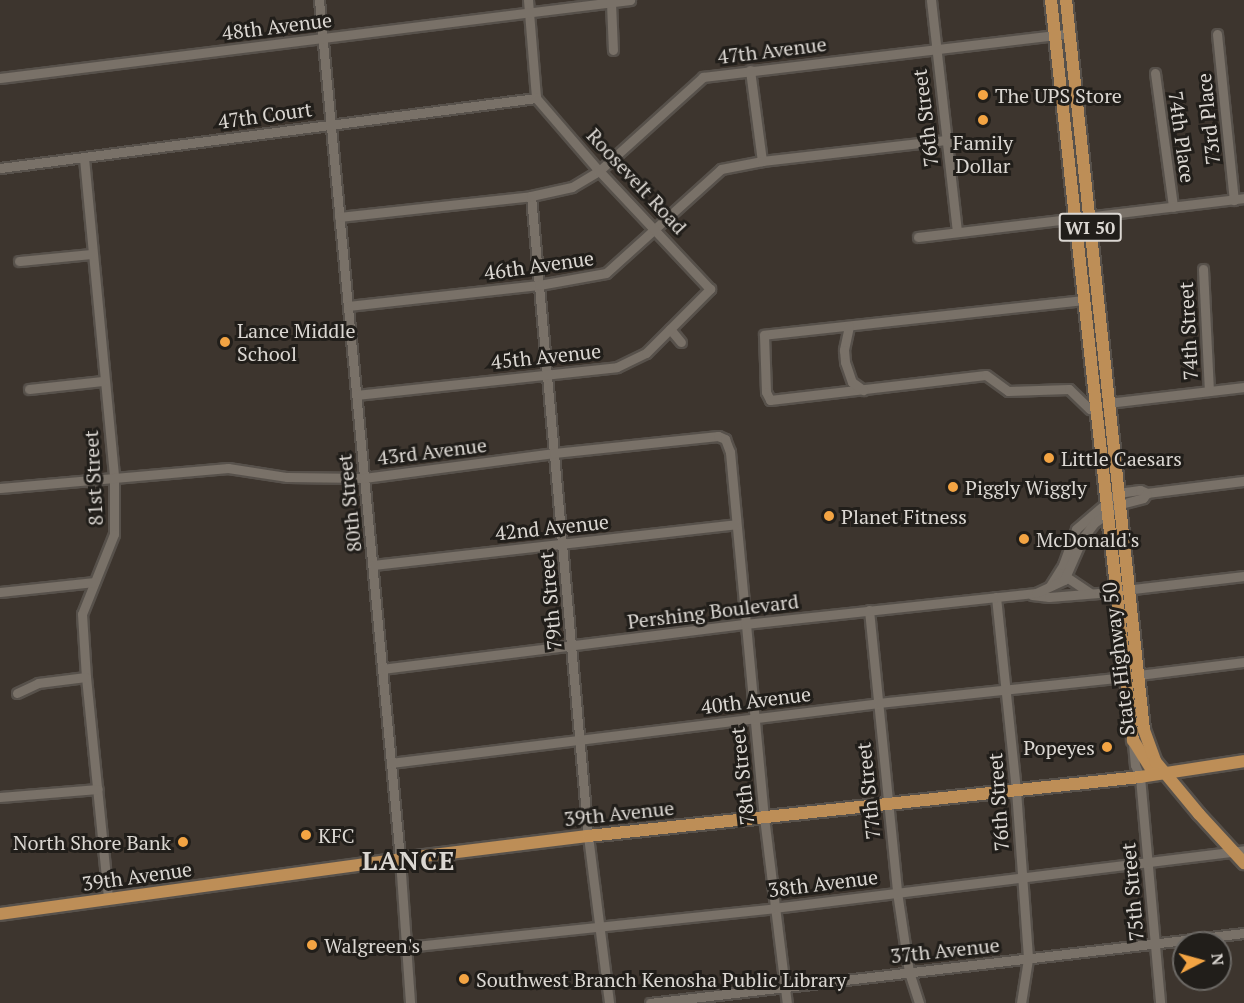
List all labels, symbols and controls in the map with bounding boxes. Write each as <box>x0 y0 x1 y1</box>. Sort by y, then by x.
street label: 48th Avenue <box>221 7 333 45</box>
street label: 47th Avenue <box>716 31 828 69</box>
street label: 76th Street <box>907 68 943 168</box>
street label: 73rd Place <box>1191 72 1225 166</box>
place label: The UPS Store <box>995 83 1122 107</box>
marker: The UPS Store <box>976 88 990 102</box>
street label: 74th Place <box>1164 90 1200 184</box>
street label: 47th Court <box>217 97 313 133</box>
marker: Family Dollar <box>976 113 990 127</box>
street label: Roosevelt Road <box>582 123 692 239</box>
place label: Family Dollar <box>953 130 1013 177</box>
road number: WI 50 <box>1058 212 1122 242</box>
street label: 46th Avenue <box>482 245 596 285</box>
street label: 74th Street <box>1173 281 1203 381</box>
place label: Lance Middle School <box>237 318 355 365</box>
marker: Lance Middle School <box>218 335 232 349</box>
street label: 45th Avenue <box>490 338 602 374</box>
street label: 81st Street <box>79 430 107 526</box>
street label: 43rd Avenue <box>376 432 488 470</box>
place label: Little Caesars <box>1061 446 1182 470</box>
marker: Little Caesars <box>1042 451 1056 465</box>
street label: 80th Street <box>332 453 366 553</box>
place label: Piggly Wiggly <box>965 475 1087 499</box>
marker: Piggly Wiggly <box>946 480 960 494</box>
place label: Planet Fitness <box>841 504 967 528</box>
street label: 42nd Avenue <box>494 509 610 545</box>
marker: Planet Fitness <box>822 509 836 523</box>
place label: McDonald's <box>1036 527 1139 551</box>
marker: McDonald's <box>1017 532 1031 546</box>
street label: 79th Street <box>534 551 566 651</box>
street label: State Highway 50 <box>1097 581 1139 737</box>
street label: Pershing Boulevard <box>626 589 800 633</box>
street label: 40th Avenue <box>700 681 812 719</box>
street label: 78th Street <box>725 726 759 826</box>
place label: Popeyes <box>1023 735 1095 759</box>
marker: Popeyes <box>1100 740 1114 754</box>
street label: 77th Street <box>851 741 885 841</box>
street label: 76th Street <box>983 752 1013 852</box>
street label: 39th Avenue <box>563 795 675 831</box>
place label: KFC <box>318 823 355 847</box>
marker: KFC <box>299 828 313 842</box>
place label: North Shore Bank <box>13 830 171 854</box>
marker: North Shore Bank <box>176 835 190 849</box>
street label: 75th Street <box>1116 842 1148 942</box>
district label: LANCE <box>362 845 456 877</box>
street label: 39th Avenue <box>80 856 194 896</box>
street label: 38th Avenue <box>767 864 879 902</box>
north arrow <box>1172 931 1232 991</box>
street label: 37th Avenue <box>889 932 1001 968</box>
place label: Walgreen's <box>324 933 420 957</box>
marker: Walgreen's <box>305 938 319 952</box>
text: N <box>1206 952 1229 967</box>
place label: Southwest Branch Kenosha Public Library <box>476 967 846 991</box>
marker: Southwest Branch Kenosha Public Library <box>457 972 471 986</box>

